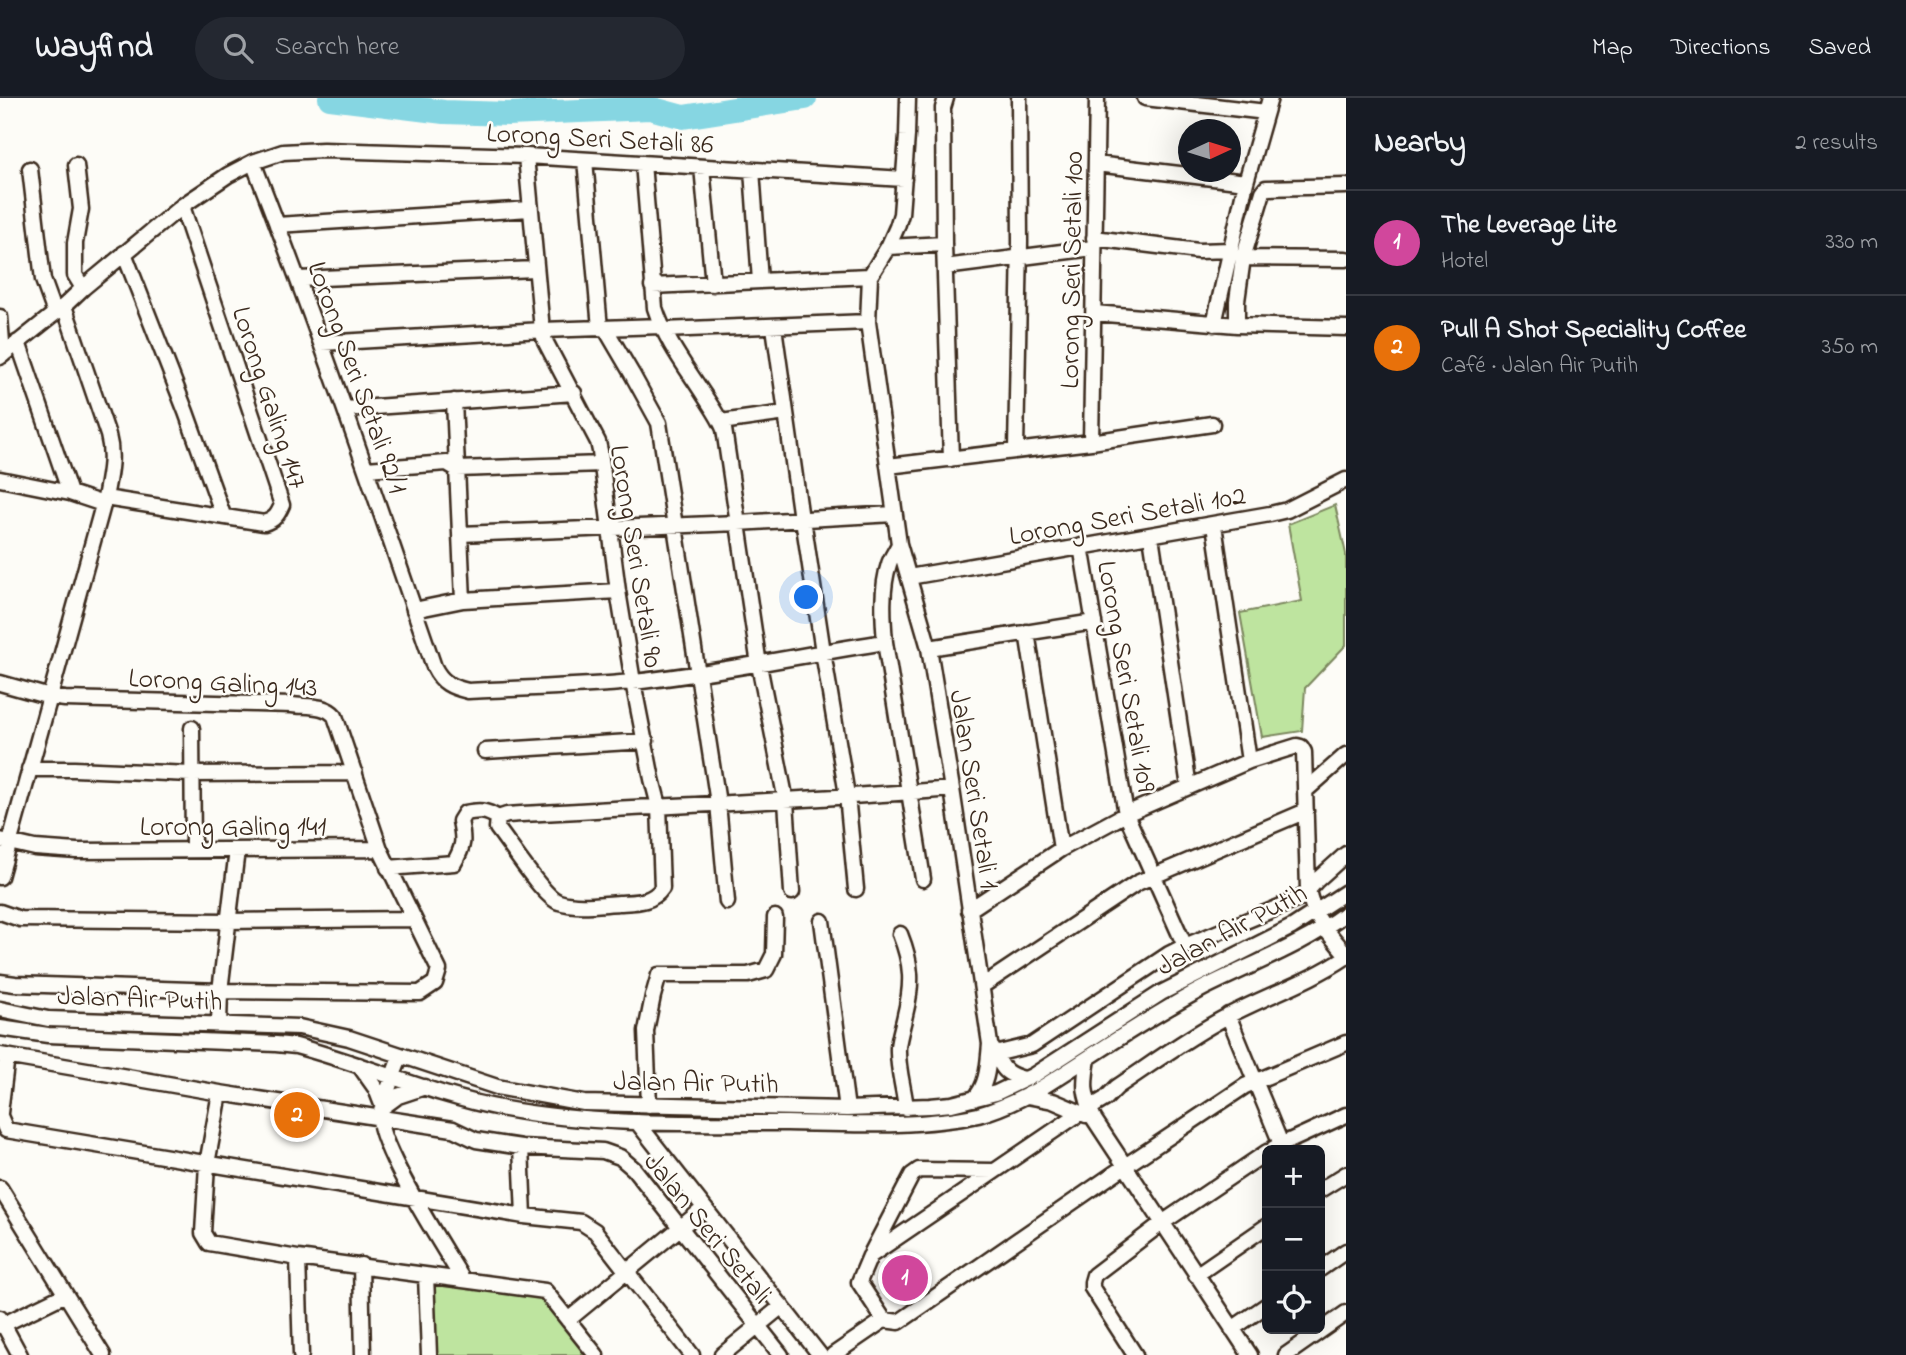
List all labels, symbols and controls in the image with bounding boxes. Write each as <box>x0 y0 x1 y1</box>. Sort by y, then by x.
search box <box>195 17 685 80</box>
text: Wayfind <box>35 24 153 72</box>
icon: search <box>219 29 257 67</box>
text: Search here <box>275 29 399 67</box>
text: Map <box>1592 31 1633 66</box>
text: Directions <box>1671 31 1770 66</box>
text: Saved <box>1808 31 1871 66</box>
street label: Lorong Seri Setali 86 <box>485 114 714 167</box>
north arrow <box>1178 119 1241 182</box>
text: Nearby <box>1374 122 1466 166</box>
text: 2 results <box>1795 127 1878 160</box>
street label: Lorong Seri Setali 100 <box>1051 151 1096 389</box>
text: The Leverage Lite <box>1441 207 1617 245</box>
text: 1 <box>1393 226 1401 259</box>
text: 330 m <box>1825 226 1878 259</box>
text: Hotel <box>1441 245 1488 278</box>
street label: Lorong Seri Setali 92/1 <box>295 256 417 500</box>
street label: Lorong Galing 147 <box>219 302 317 495</box>
text: Pull A Shot Speciality Coffee <box>1441 312 1746 350</box>
text: 2 <box>1391 331 1403 364</box>
text: 350 m <box>1822 331 1878 364</box>
text: Café · Jalan Air Putih <box>1441 350 1638 383</box>
street label: Lorong Seri Setali 90 <box>597 442 672 671</box>
street label: Lorong Seri Setali 102 <box>1006 476 1249 558</box>
street label: Lorong Seri Setali 109 <box>1084 558 1165 796</box>
your location <box>789 580 823 614</box>
street label: Lorong Galing 143 <box>127 659 318 710</box>
street label: Jalan Seri Setali 1 <box>937 687 1009 892</box>
street label: Lorong Galing 141 <box>140 808 326 849</box>
street label: Jalan Air Putih <box>1150 874 1315 988</box>
street label: Jalan Air Putih <box>56 977 223 1024</box>
street label: Jalan Air Putih <box>613 1063 779 1106</box>
pin: 2 <box>274 1089 320 1141</box>
street label: Jalan Seri Setali <box>632 1144 781 1314</box>
map controls <box>1262 1145 1325 1334</box>
button: + <box>1262 1145 1325 1208</box>
button: − <box>1262 1208 1325 1271</box>
pin: 1 <box>882 1252 928 1304</box>
button: locate <box>1262 1271 1325 1334</box>

